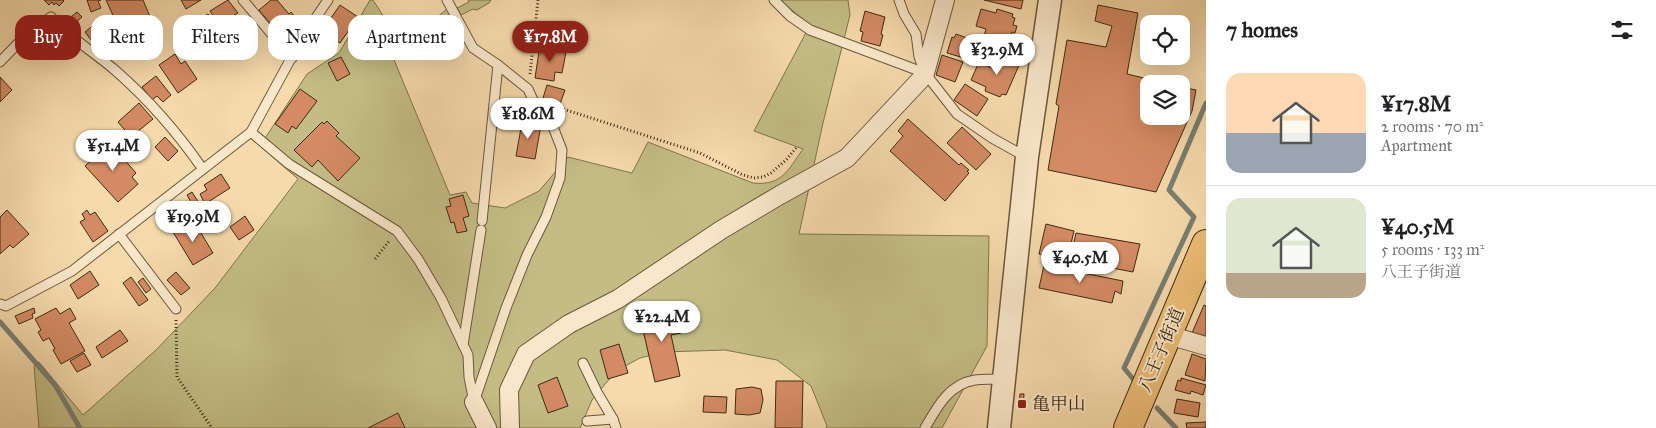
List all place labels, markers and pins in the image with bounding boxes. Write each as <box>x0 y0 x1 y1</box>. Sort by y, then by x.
pin: ¥17.8M <box>509 20 591 63</box>
pin: ¥32.9M <box>956 34 1038 76</box>
pin: ¥18.6M <box>487 98 569 140</box>
pin: ¥51.4M <box>72 130 154 172</box>
pin: ¥19.9M <box>152 200 234 243</box>
pin: ¥40.5M <box>1039 242 1121 284</box>
pin: ¥22.4M <box>621 300 703 343</box>
place label: 亀甲山 <box>1032 393 1086 415</box>
marker: 亀甲山 <box>1016 398 1028 410</box>

